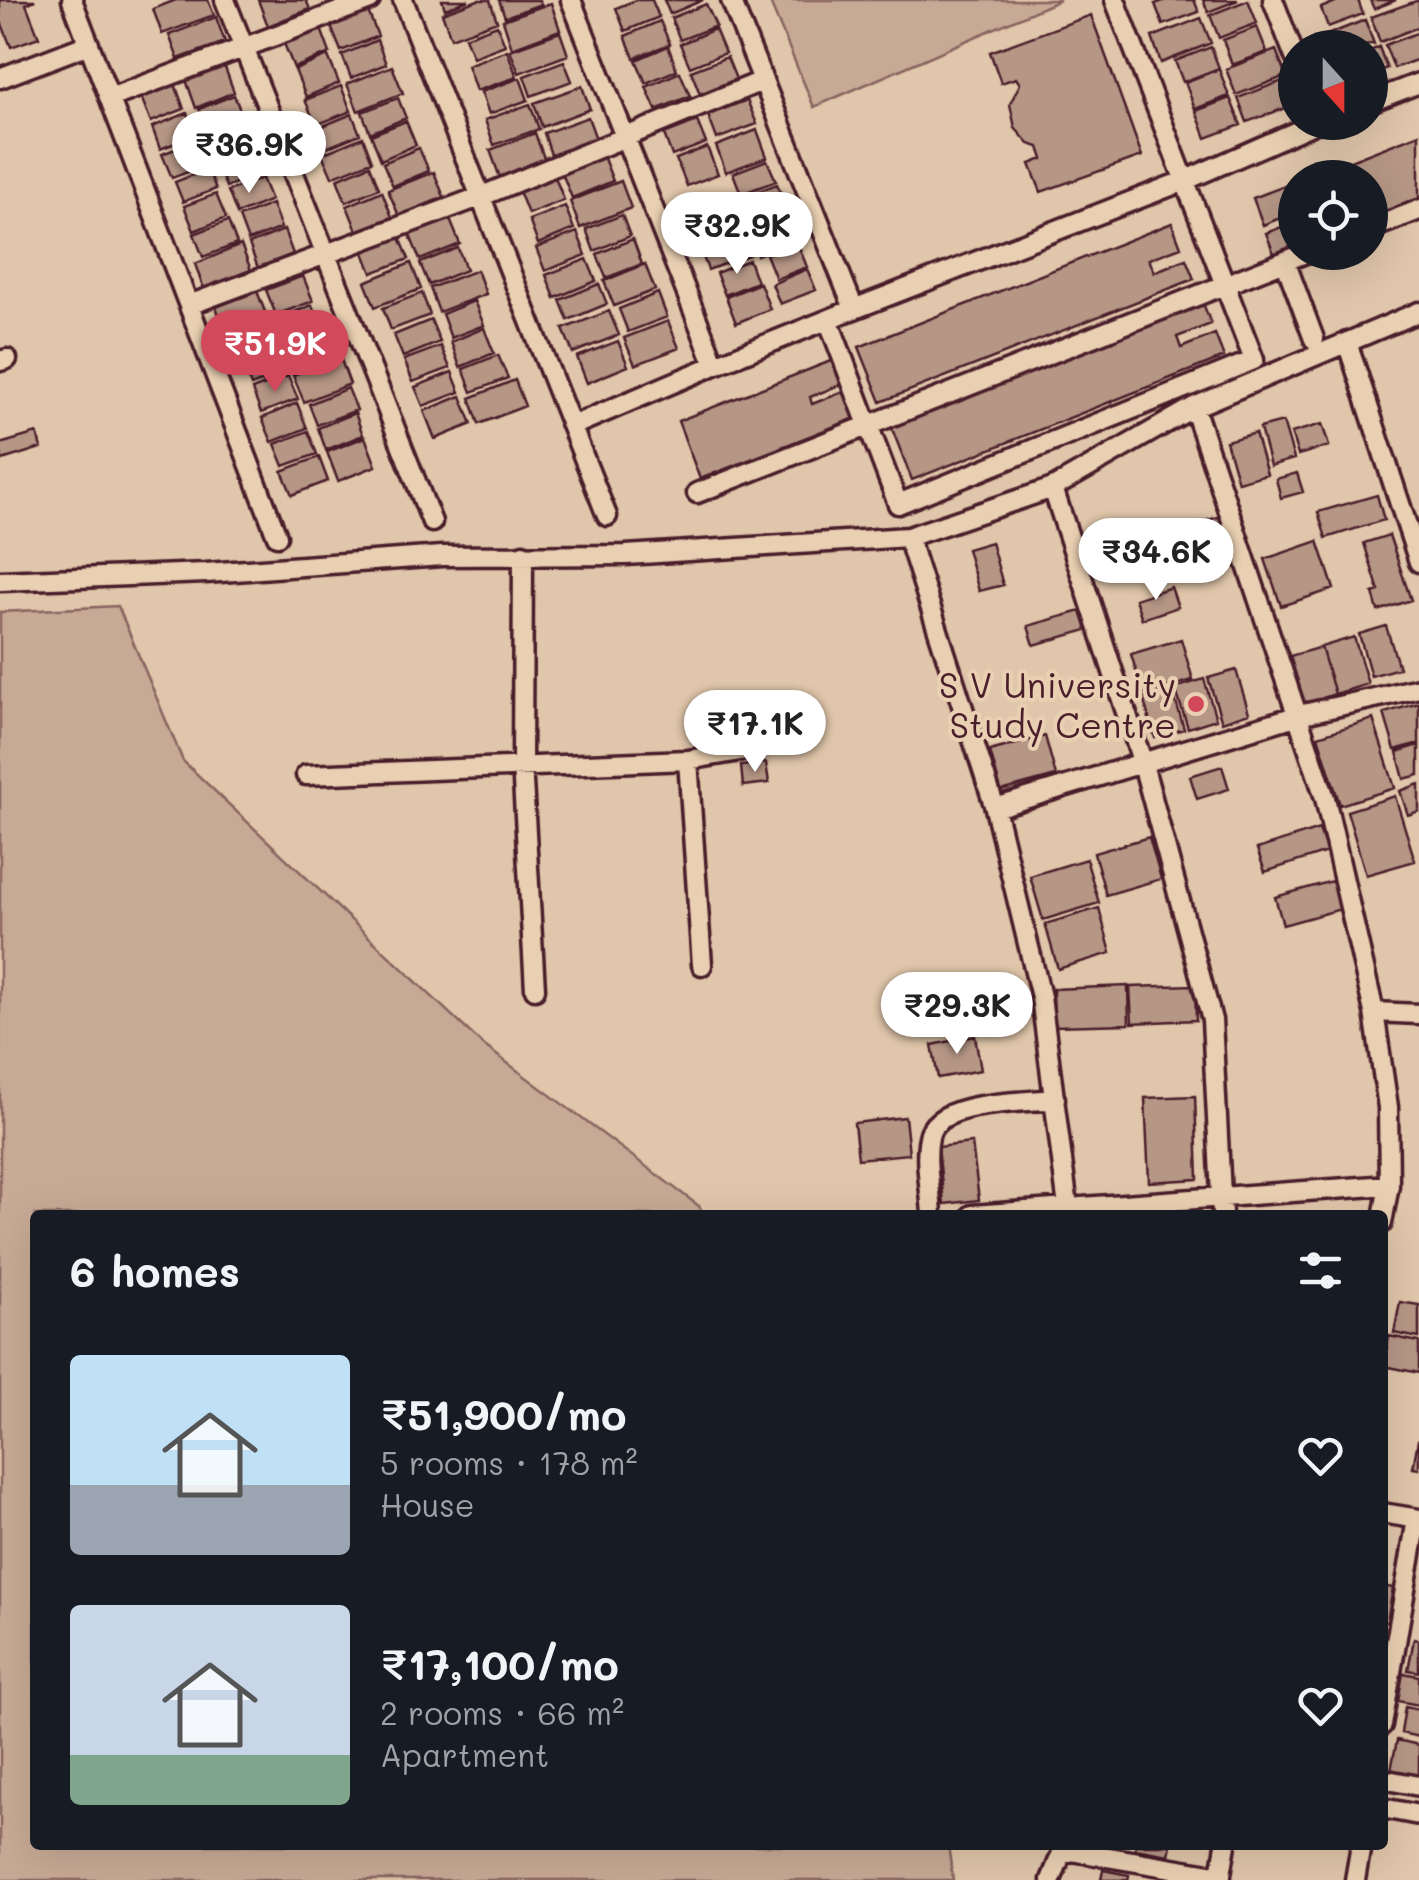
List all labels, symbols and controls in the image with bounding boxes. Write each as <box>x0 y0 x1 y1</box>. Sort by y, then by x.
north arrow <box>1278 30 1388 140</box>
map controls <box>1278 30 1388 270</box>
pin: ₹36.9K <box>168 111 330 196</box>
text: ₹36.9K <box>194 122 304 164</box>
button: locate <box>1278 160 1388 270</box>
pin: ₹32.9K <box>656 192 818 277</box>
text: ₹32.9K <box>683 203 791 245</box>
pin: ₹51.9K <box>194 310 356 395</box>
text: ₹51.9K <box>223 321 327 363</box>
pin: ₹34.6K <box>1075 518 1237 603</box>
text: ₹34.6K <box>1101 529 1211 571</box>
place label: S V University Study Centre <box>939 661 1176 747</box>
pin: ₹17.1K <box>674 690 836 775</box>
marker: S V University Study Centre <box>1185 693 1207 715</box>
text: ₹17.1K <box>706 701 804 743</box>
pin: ₹29.3K <box>876 972 1038 1057</box>
text: ₹29.3K <box>903 983 1011 1025</box>
text: 6 homes <box>70 1243 240 1298</box>
icon: filters <box>1293 1243 1348 1298</box>
text: ₹51,900/mo <box>380 1386 626 1441</box>
icon: home <box>150 1395 270 1515</box>
icon: heart <box>1293 1428 1348 1483</box>
text: 5 rooms · 178 m² <box>380 1441 638 1483</box>
text: House <box>380 1483 475 1525</box>
text: ₹17,100/mo <box>380 1636 619 1691</box>
icon: home <box>150 1645 270 1765</box>
icon: heart <box>1293 1678 1348 1733</box>
text: 2 rooms · 66 m² <box>380 1691 624 1733</box>
text: Apartment <box>380 1733 549 1775</box>

